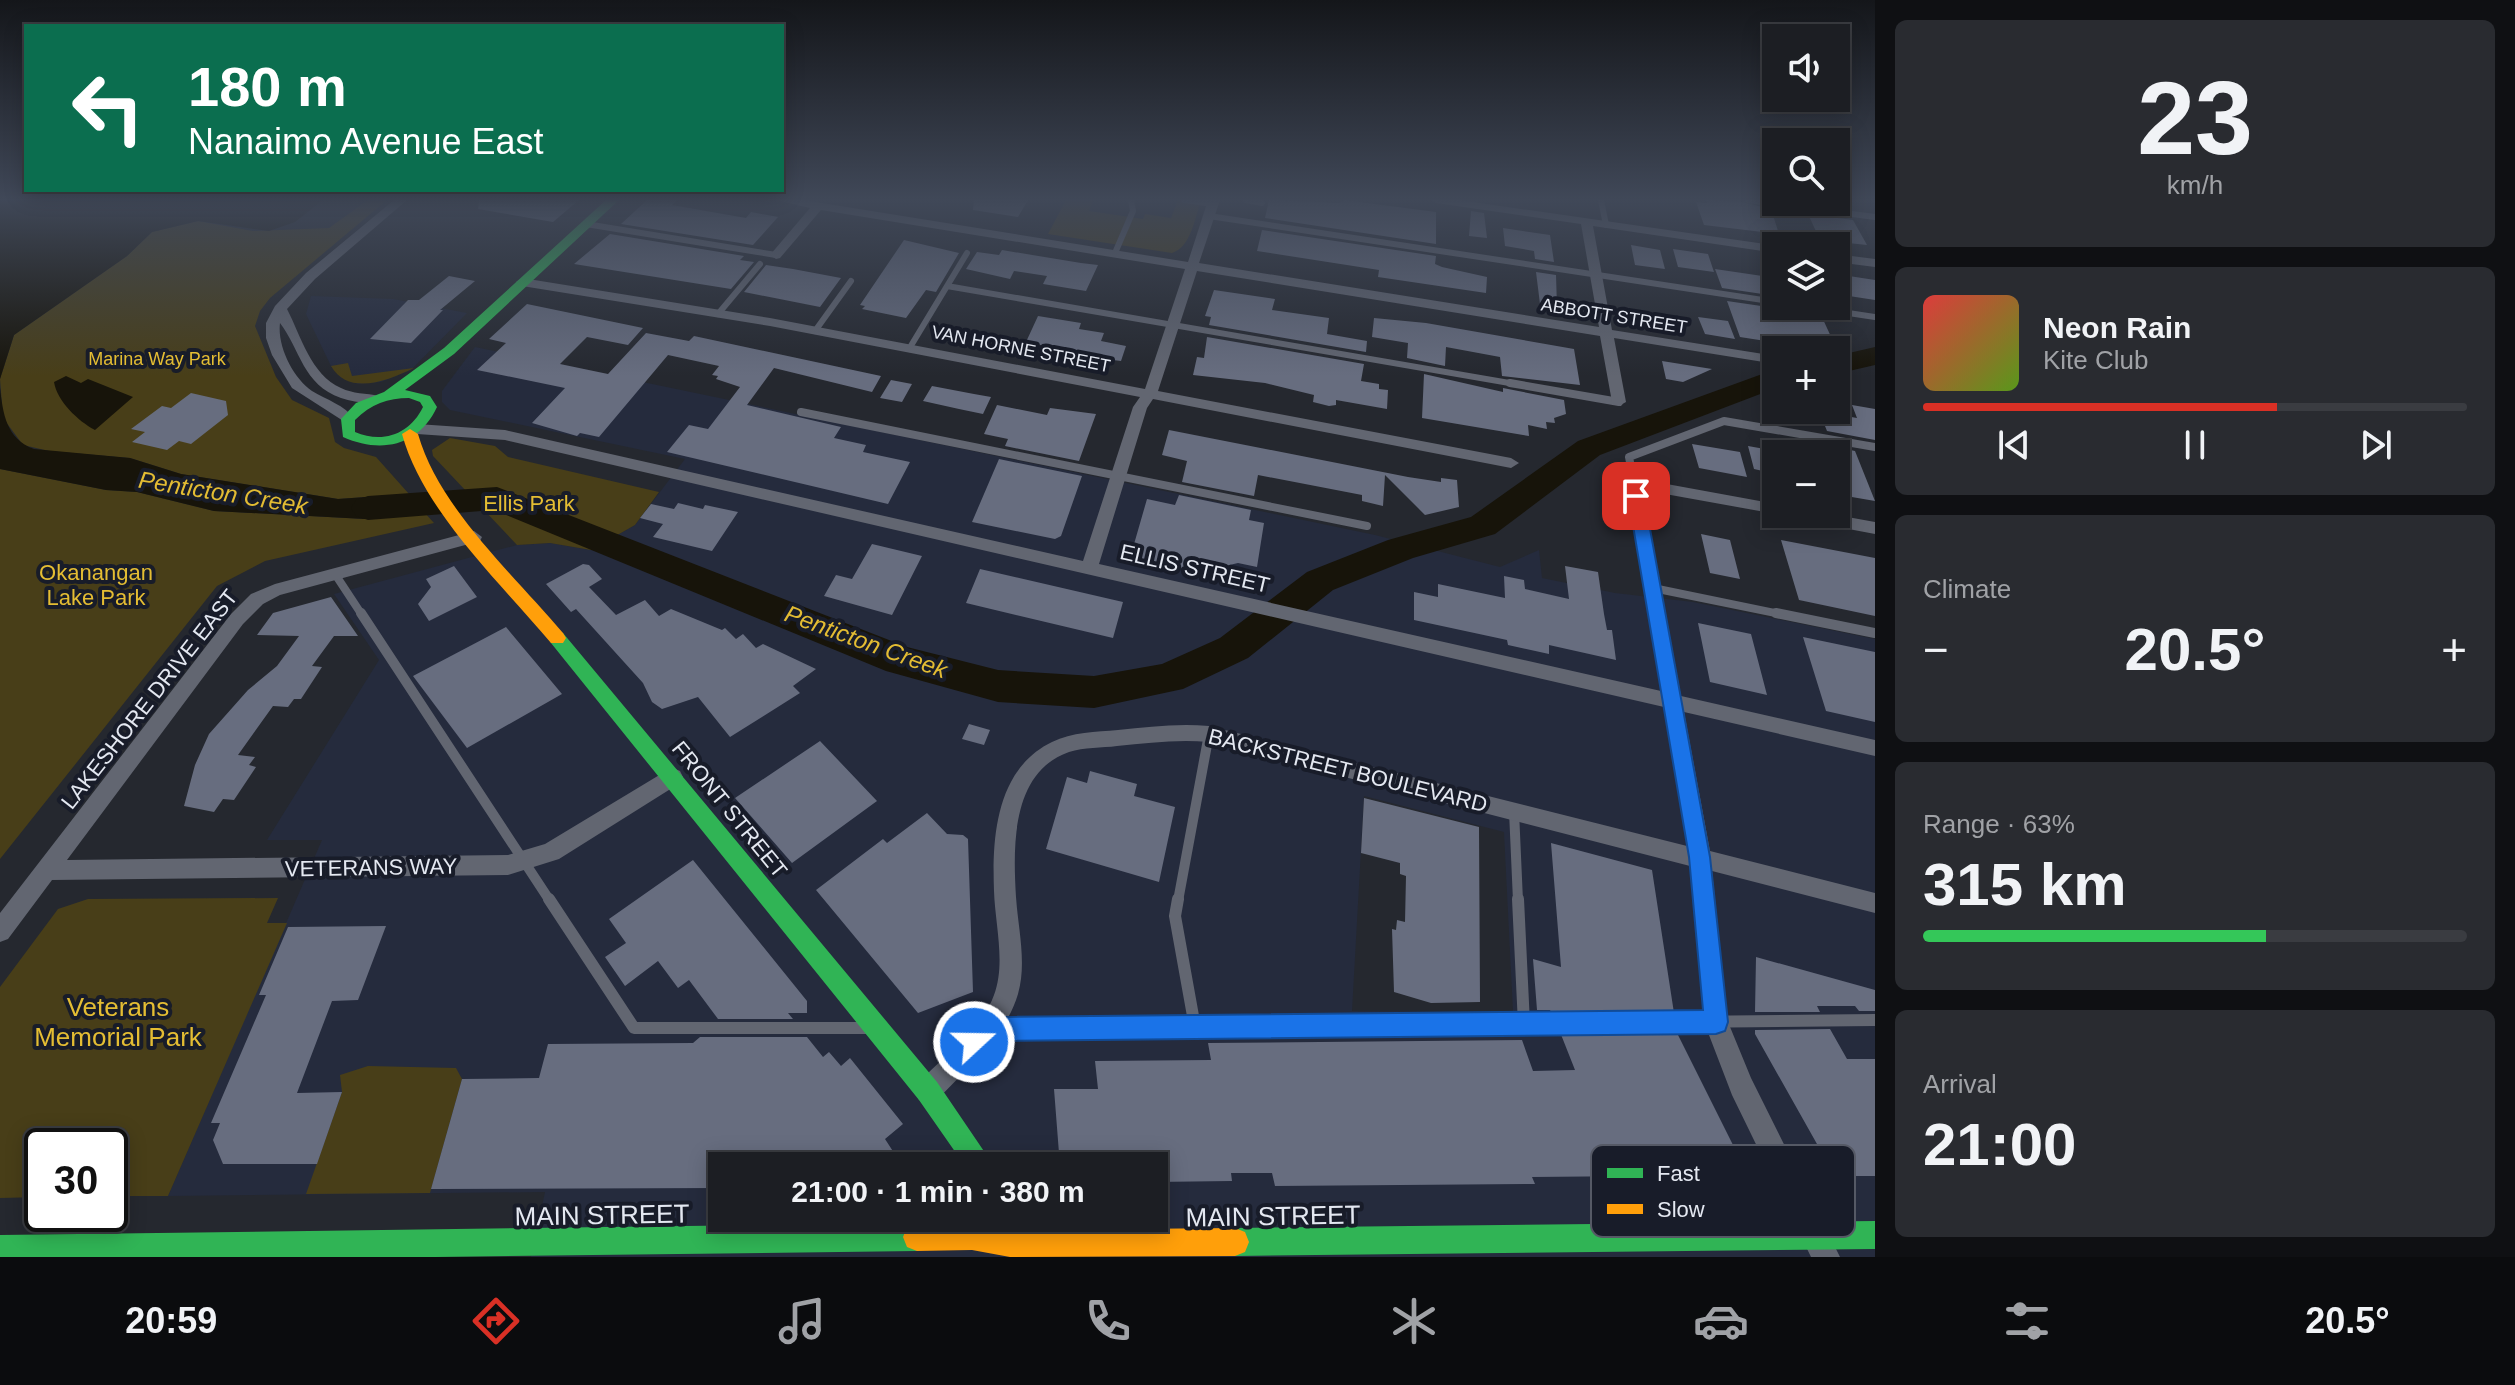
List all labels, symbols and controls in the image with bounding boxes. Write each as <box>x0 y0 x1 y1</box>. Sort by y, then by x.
map controls <box>1762 24 1850 528</box>
button: sound <box>1762 24 1850 112</box>
text: 180 m <box>188 55 347 118</box>
icon: left <box>56 56 160 160</box>
text: 23 <box>2137 60 2253 176</box>
text: Nanaimo Avenue East <box>188 121 544 162</box>
button: search <box>1762 128 1850 216</box>
text: km/h <box>2167 170 2223 200</box>
button: layers <box>1762 232 1850 320</box>
street label: ABBOTT STREET <box>1539 295 1689 337</box>
text: Neon Rain <box>2043 311 2191 344</box>
street label: VAN HORNE STREET <box>930 322 1112 376</box>
button: + <box>1762 336 1850 424</box>
text: Kite Club <box>2043 345 2149 375</box>
park label: Marina Way Park <box>88 349 227 369</box>
icon: previous <box>1992 423 2036 467</box>
icon: pause <box>2173 423 2217 467</box>
icon: next <box>2354 423 2398 467</box>
button: − <box>1762 440 1850 528</box>
pin <box>1602 462 1670 530</box>
water label: Penticton Creek <box>137 466 311 520</box>
icon: arrive <box>1614 474 1658 518</box>
park label: Ellis Park <box>483 491 576 516</box>
street label: ELLIS STREET <box>1118 539 1272 598</box>
park label: Okanangan Lake Park <box>39 560 153 610</box>
text: Climate <box>1923 574 2011 604</box>
street label: LAKESHORE DRIVE EAST <box>56 585 243 814</box>
water label: Penticton Creek <box>781 600 953 684</box>
text: 20.5° <box>2125 616 2265 683</box>
text: − <box>1923 625 1949 674</box>
text: + <box>2441 625 2467 674</box>
street label: BACKSTREET BOULEVARD <box>1206 724 1490 817</box>
street label: FRONT STREET <box>667 736 792 883</box>
text: Range · 63% <box>1923 809 2075 839</box>
text: 315 km <box>1923 851 2127 918</box>
street label: VETERANS WAY <box>285 853 458 882</box>
park label: Veterans Memorial Park <box>34 992 203 1052</box>
position arrow <box>932 1000 1016 1084</box>
text: Arrival <box>1923 1069 1997 1099</box>
text: 21:00 <box>1923 1111 2076 1178</box>
speed limit sign: 30 <box>24 1128 128 1232</box>
legend <box>1591 1145 1855 1237</box>
text: Fast <box>1657 1161 1700 1186</box>
text: 21:00 · 1 min · 380 m <box>791 1175 1085 1208</box>
text: Slow <box>1657 1197 1705 1222</box>
street label: MAIN STREET <box>514 1198 690 1232</box>
street label: MAIN STREET <box>1185 1199 1361 1233</box>
icon: directions <box>468 1293 524 1349</box>
icon: music <box>774 1293 830 1349</box>
icon: phone <box>1080 1293 1136 1349</box>
icon: climate <box>1386 1293 1442 1349</box>
icon: car <box>1693 1293 1749 1349</box>
icon: filters <box>1999 1293 2055 1349</box>
text: 20:59 <box>125 1300 217 1341</box>
text: 20.5° <box>2305 1300 2390 1341</box>

